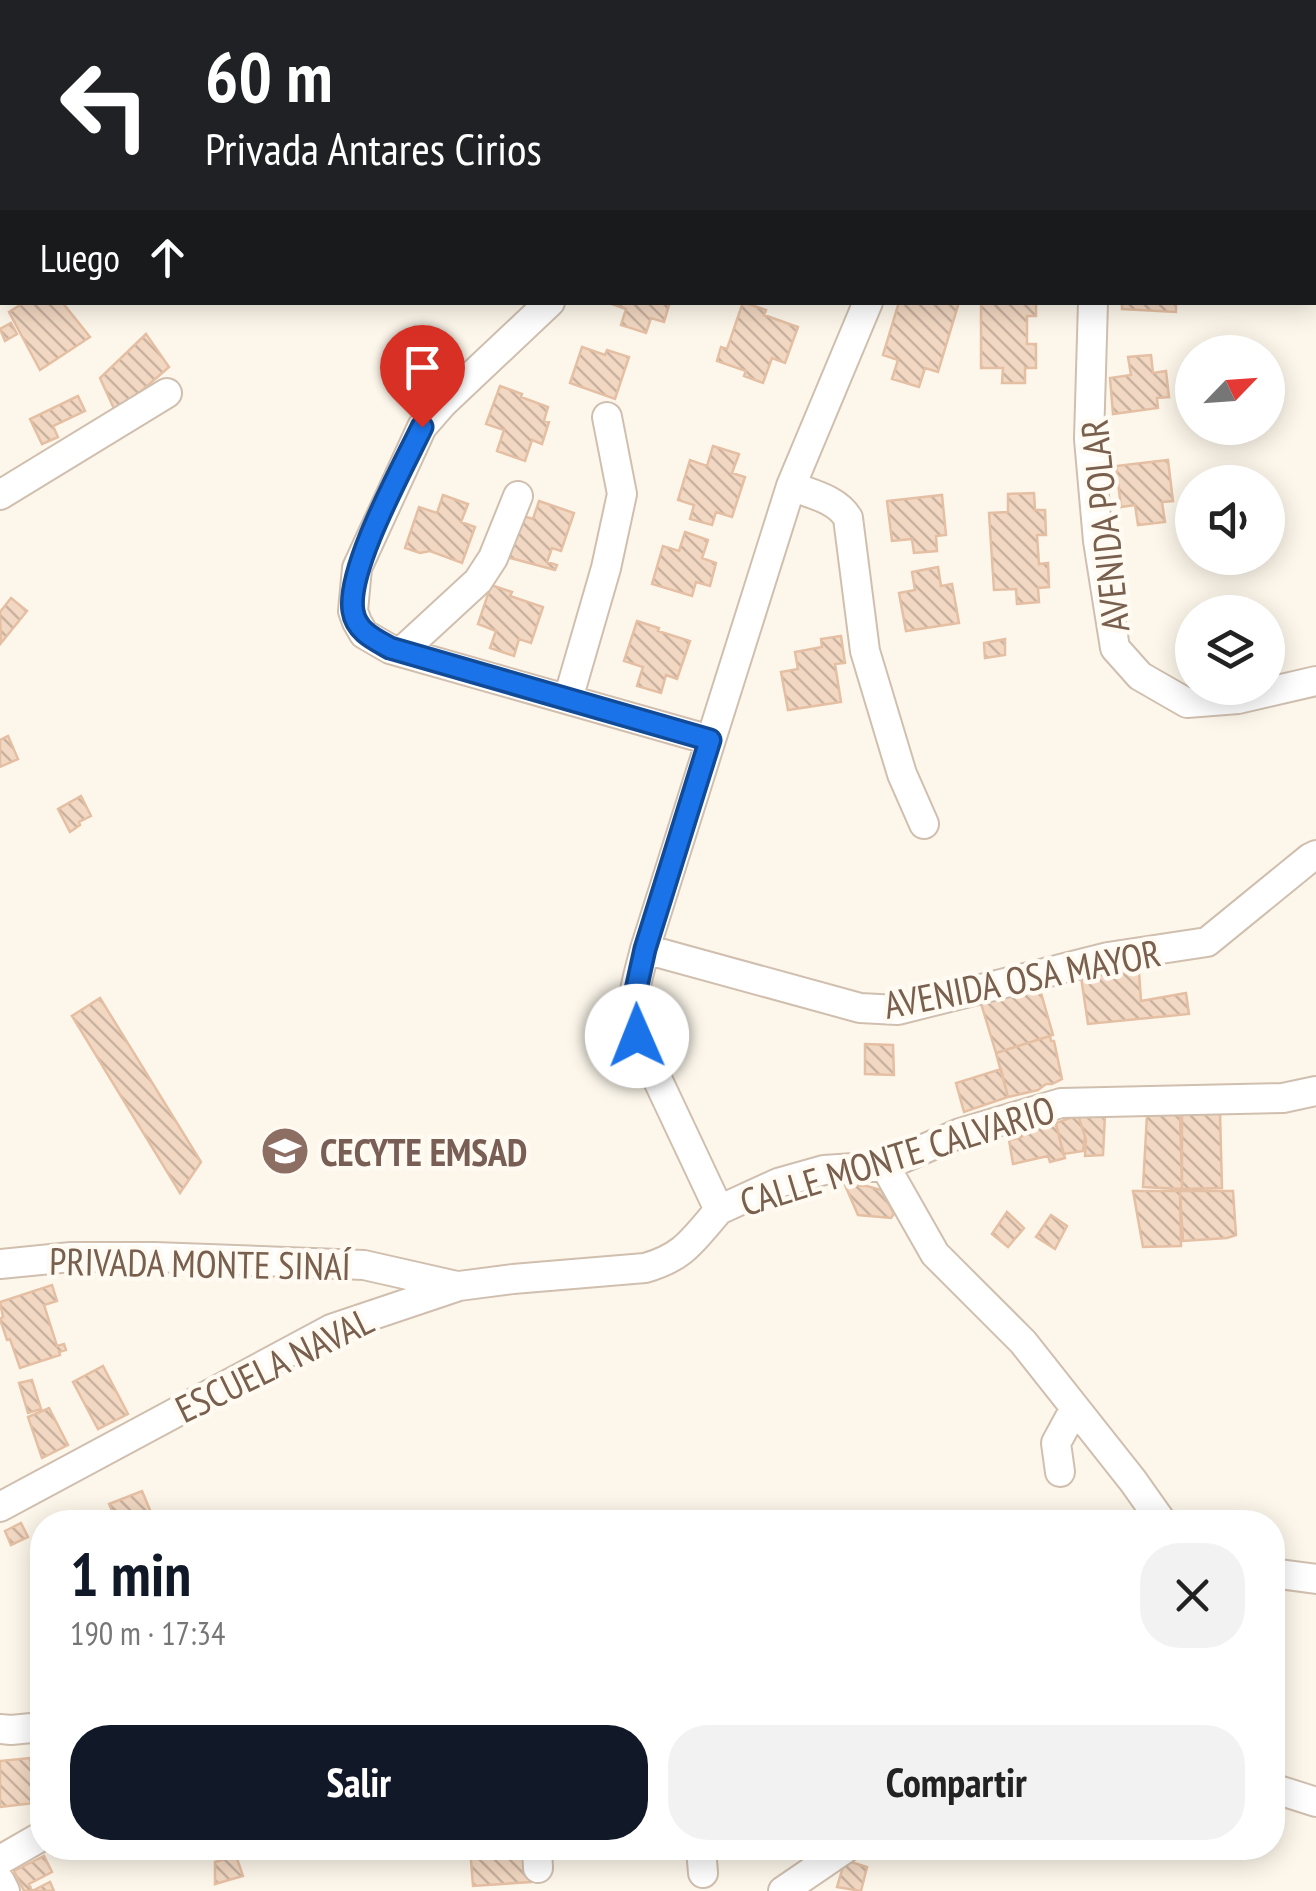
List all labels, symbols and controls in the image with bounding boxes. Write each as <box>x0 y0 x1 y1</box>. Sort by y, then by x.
text: 60 m <box>205 31 333 121</box>
icon: left <box>40 40 170 170</box>
text: Privada Antares Cirios <box>205 119 542 177</box>
icon: ahead <box>140 230 195 285</box>
text: Luego <box>40 233 120 282</box>
pin <box>380 325 465 428</box>
north arrow <box>1175 335 1285 445</box>
map controls <box>1175 335 1285 705</box>
icon: arrive <box>395 340 450 395</box>
street label: AVENIDA POLAR <box>1068 417 1140 635</box>
button: sound <box>1175 465 1285 575</box>
button: layers <box>1175 595 1285 705</box>
street label: AVENIDA OSA MAYOR <box>880 927 1164 1029</box>
position arrow <box>585 984 689 1088</box>
street label: CALLE MONTE CALVARIO <box>734 1084 1060 1226</box>
school or university icon: CECYTE EMSAD <box>259 1125 311 1177</box>
place label: CECYTE EMSAD <box>320 1127 527 1176</box>
street label: PRIVADA MONTE SINAÍ <box>49 1236 352 1290</box>
street label: ESCUELA NAVAL <box>167 1295 381 1433</box>
text: 1 min <box>70 1535 191 1613</box>
button: close <box>1140 1543 1245 1648</box>
text: 190 m · 17:34 <box>70 1612 225 1654</box>
button: Salir <box>70 1725 648 1840</box>
button: Compartir <box>668 1725 1245 1840</box>

